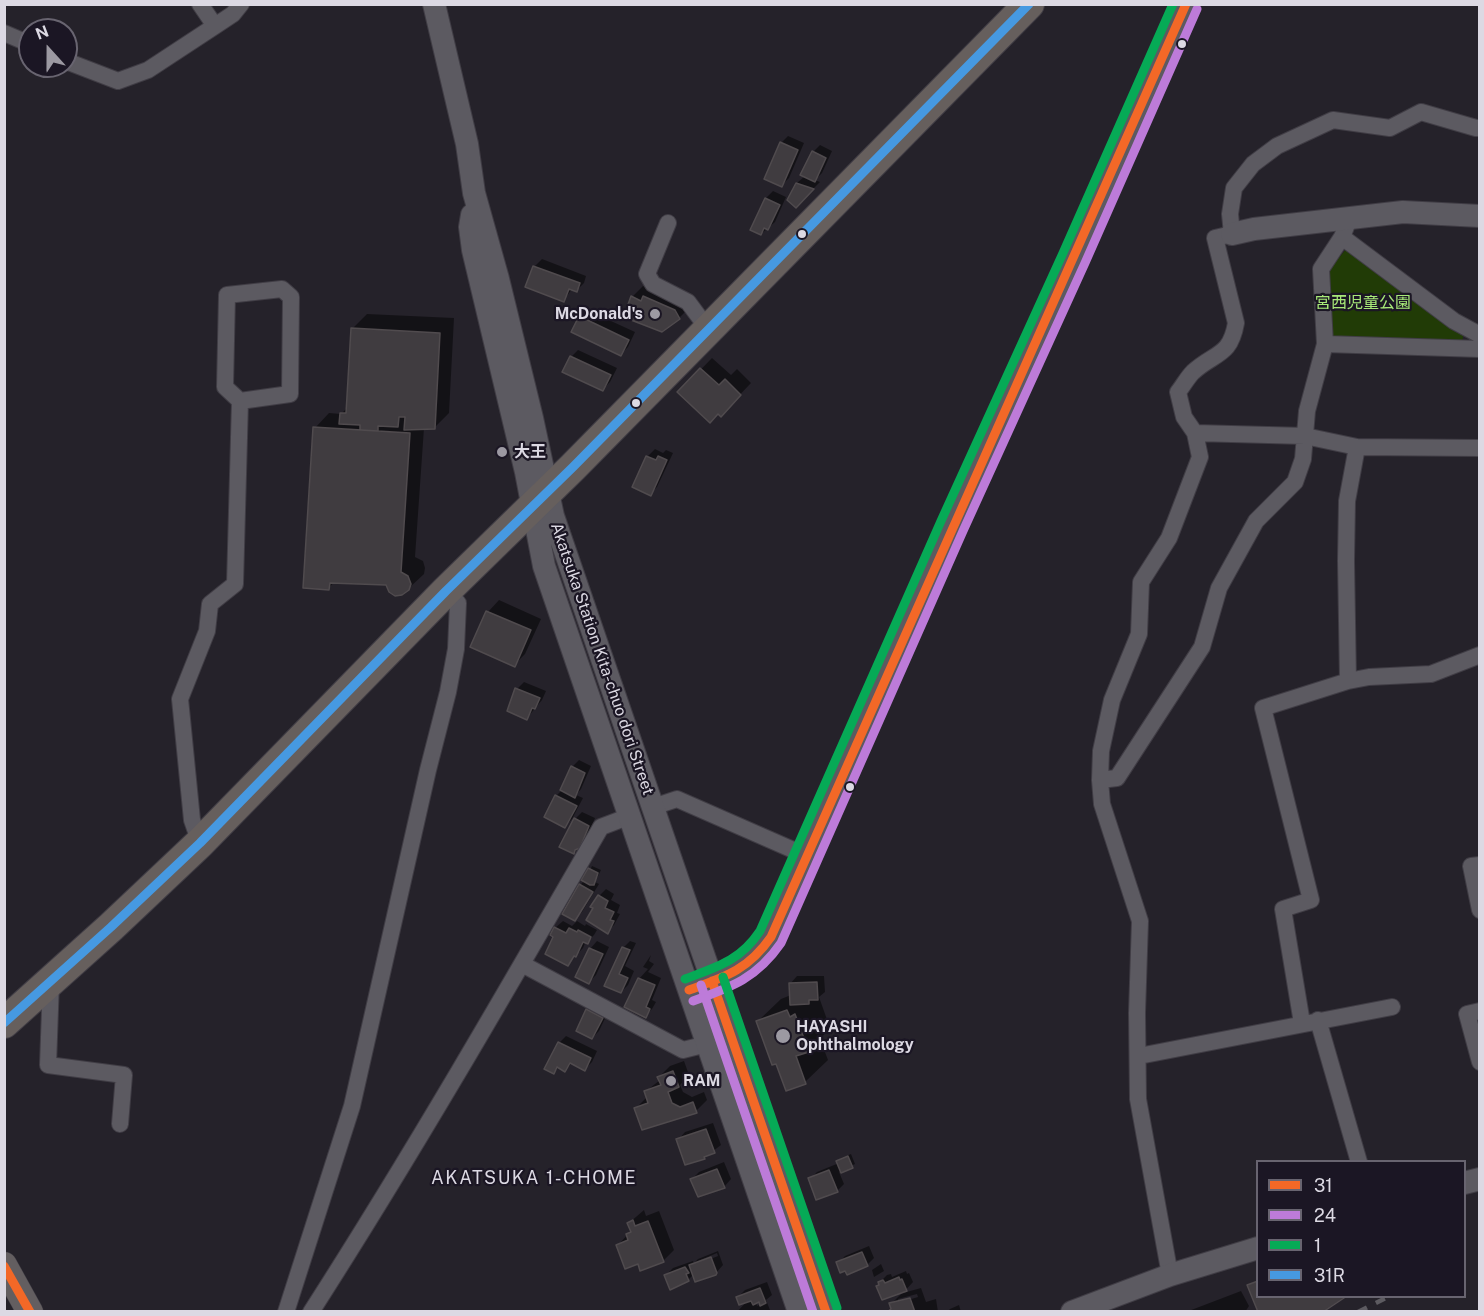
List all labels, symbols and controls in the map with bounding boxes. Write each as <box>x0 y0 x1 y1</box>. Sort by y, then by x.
north arrow <box>18 18 78 78</box>
text: N <box>33 21 51 44</box>
unlabelled marker <box>1176 38 1188 50</box>
unlabelled marker <box>796 228 808 240</box>
park label: 宮西児童公園 <box>1315 293 1411 313</box>
place label: McDonald's <box>555 304 643 324</box>
marker: McDonald's <box>648 307 662 321</box>
unlabelled marker <box>630 397 642 409</box>
place label: 大王 <box>514 442 546 462</box>
marker: 大王 <box>495 445 509 459</box>
street label: Akatsuka Station Kita-chuo dori Street <box>546 520 658 798</box>
unlabelled marker <box>844 781 856 793</box>
place label: HAYASHI Ophthalmology <box>796 1017 914 1055</box>
marker: HAYASHI Ophthalmology <box>774 1027 792 1045</box>
place label: RAM <box>683 1071 721 1091</box>
marker: RAM <box>664 1074 678 1088</box>
legend <box>1256 1160 1466 1298</box>
district label: AKATSUKA 1-CHOME <box>431 1167 637 1189</box>
text: 31 <box>1314 1175 1333 1196</box>
text: 24 <box>1314 1205 1336 1226</box>
text: 1 <box>1314 1235 1321 1256</box>
text: 31R <box>1314 1265 1345 1286</box>

